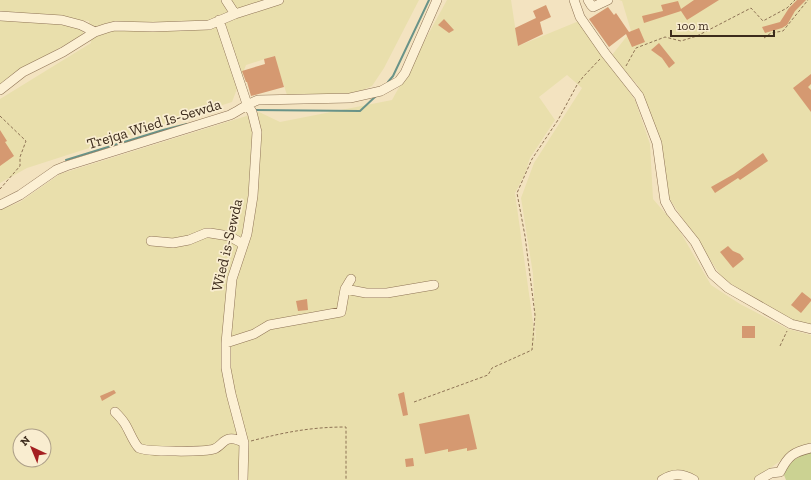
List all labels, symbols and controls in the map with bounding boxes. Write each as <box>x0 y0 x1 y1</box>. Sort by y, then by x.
scale bar <box>671 12 774 38</box>
text: 100 m <box>677 19 709 33</box>
street label: Trejqa Wied Is-Sewda <box>85 95 223 153</box>
street label: Wied is-Sewda <box>208 197 246 293</box>
north arrow <box>12 428 52 468</box>
text: N <box>18 433 33 449</box>

